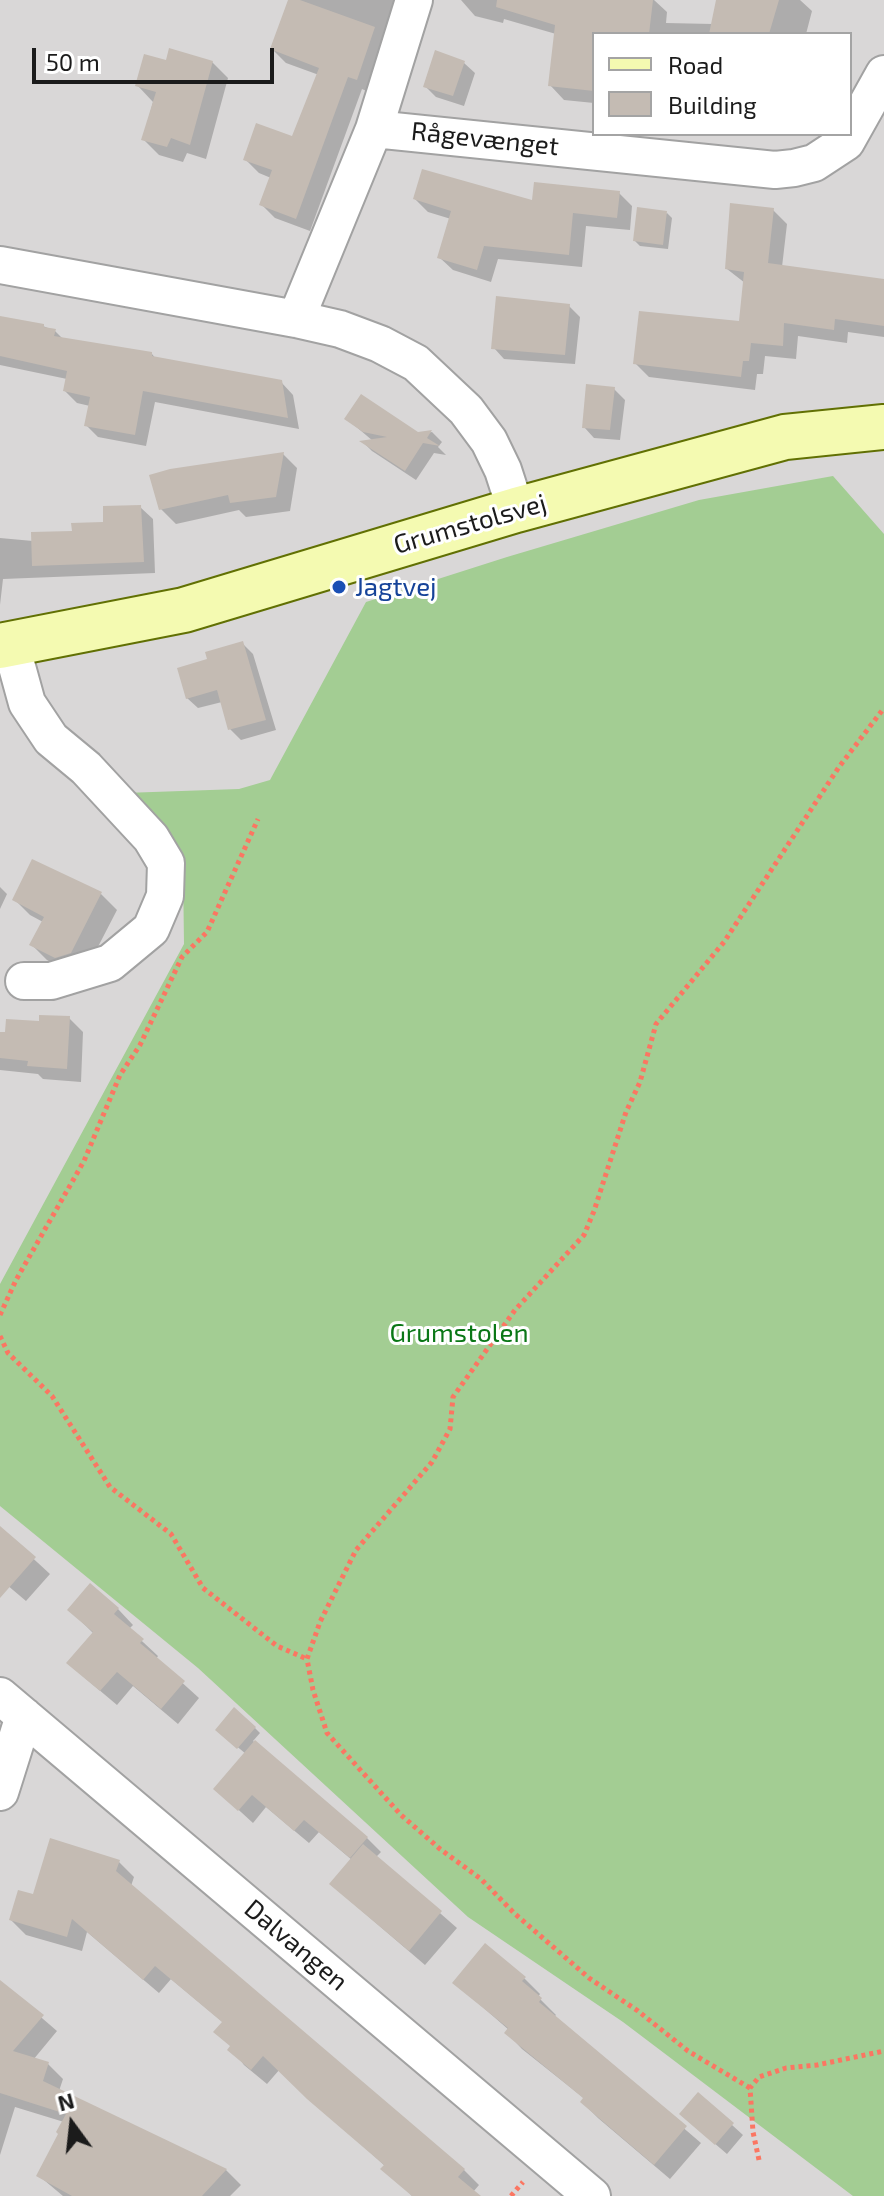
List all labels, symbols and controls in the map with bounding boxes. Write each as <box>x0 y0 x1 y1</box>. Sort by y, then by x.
scale bar <box>36 32 278 82</box>
legend <box>592 32 852 136</box>
text: 50 m <box>46 47 100 76</box>
text: Road <box>668 50 723 79</box>
text: Building <box>668 90 757 119</box>
street label: Rågevænget <box>410 116 560 162</box>
street label: Grumstolsvej <box>390 487 550 561</box>
place label: Jagtvej <box>355 571 437 603</box>
marker: Jagtvej <box>330 578 348 596</box>
park label: Grumstolen <box>389 1317 529 1349</box>
street label: Dalvangen <box>238 1893 354 1997</box>
north arrow <box>32 2084 112 2164</box>
text: N <box>55 2086 77 2115</box>

